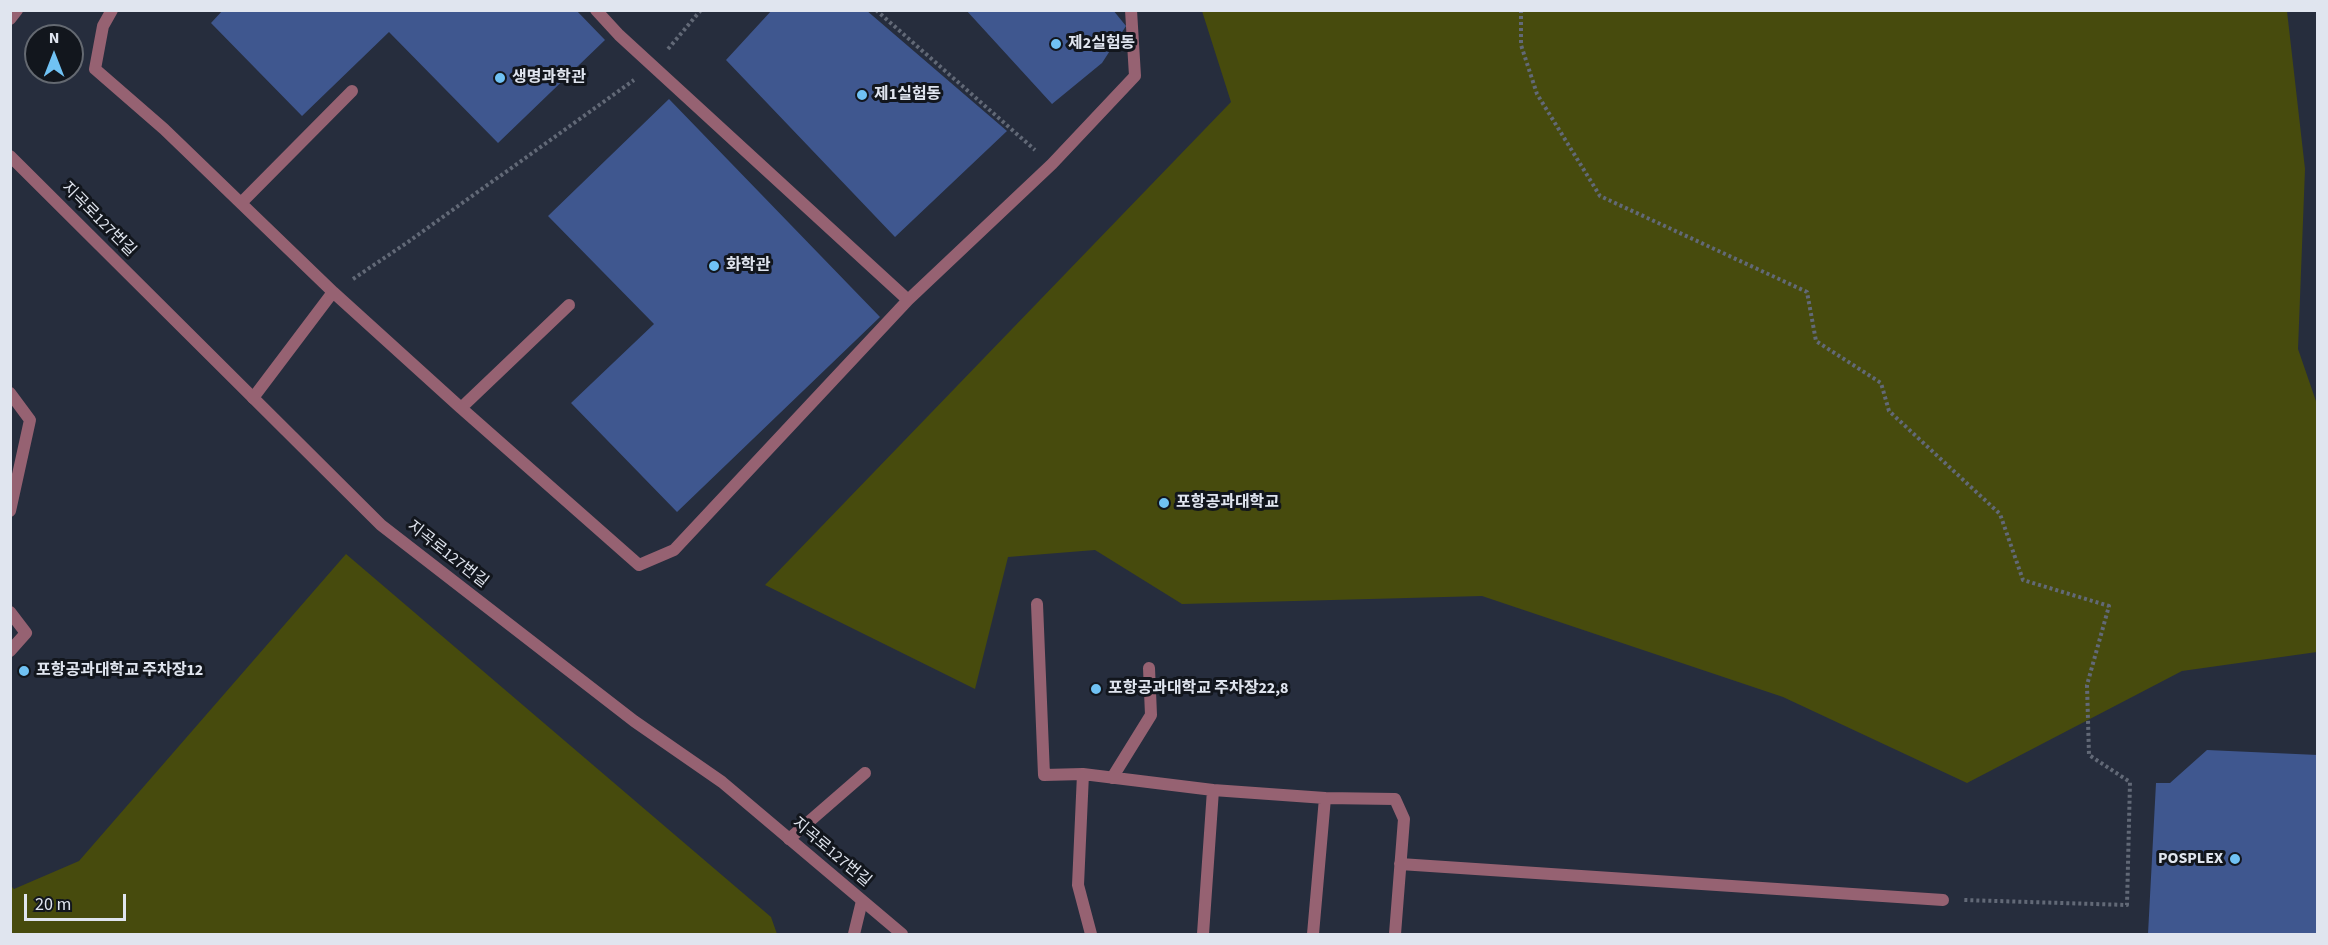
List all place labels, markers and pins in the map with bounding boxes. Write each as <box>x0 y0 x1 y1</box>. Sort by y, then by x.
place label: 제2실험동 <box>1068 34 1135 54</box>
marker: 제2실험동 <box>1049 37 1063 51</box>
place label: 생명과학관 <box>512 68 586 88</box>
marker: 생명과학관 <box>493 71 507 85</box>
place label: 제1실험동 <box>874 85 941 105</box>
marker: 제1실험동 <box>855 88 869 102</box>
place label: 화학관 <box>726 256 770 276</box>
marker: 화학관 <box>707 259 721 273</box>
place label: 포항공과대학교 <box>1176 493 1279 513</box>
marker: 포항공과대학교 <box>1157 496 1171 510</box>
place label: 포항공과대학교 주차장12 <box>36 661 203 681</box>
marker: 포항공과대학교 주차장12 <box>17 664 31 678</box>
place label: 포항공과대학교 주차장22,8 <box>1108 679 1289 699</box>
marker: 포항공과대학교 주차장22,8 <box>1089 682 1103 696</box>
place label: POSPLEX <box>2158 849 2223 869</box>
marker: POSPLEX <box>2228 852 2242 866</box>

